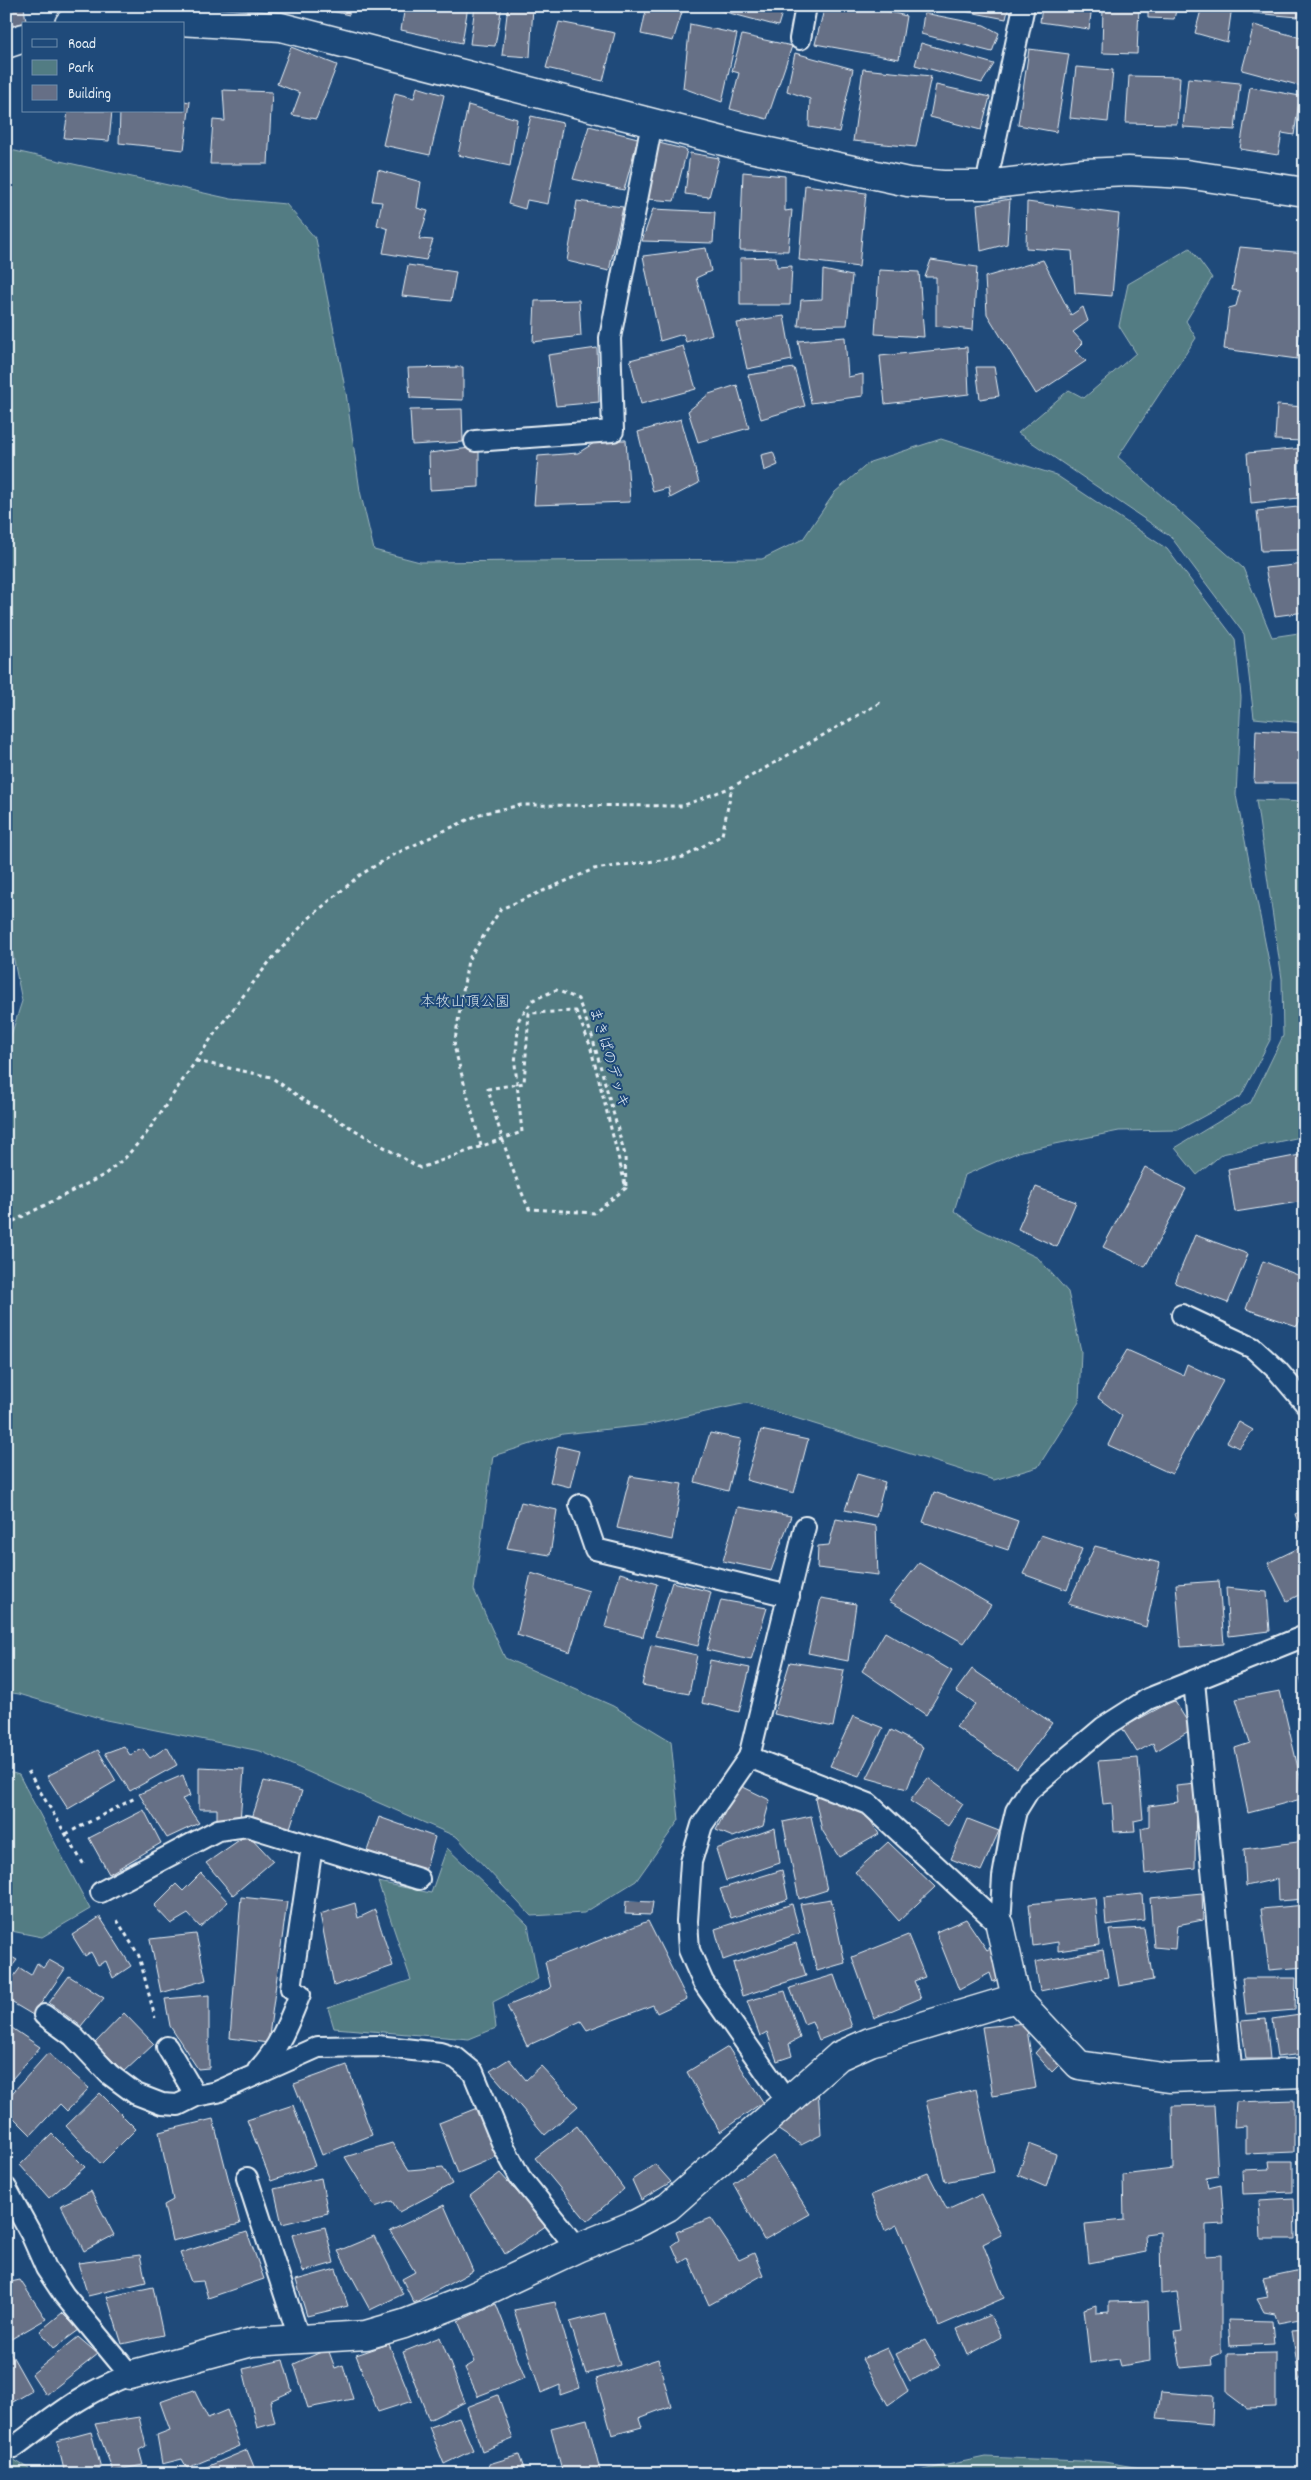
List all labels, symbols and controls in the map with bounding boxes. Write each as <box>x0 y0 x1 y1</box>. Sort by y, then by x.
legend <box>22 22 185 112</box>
text: Road <box>68 34 96 56</box>
text: Park <box>68 58 94 80</box>
text: Building <box>68 84 111 106</box>
park label: 本牧山頂公園 <box>420 992 510 1014</box>
street label: まきばのデッキ <box>582 1005 634 1111</box>

